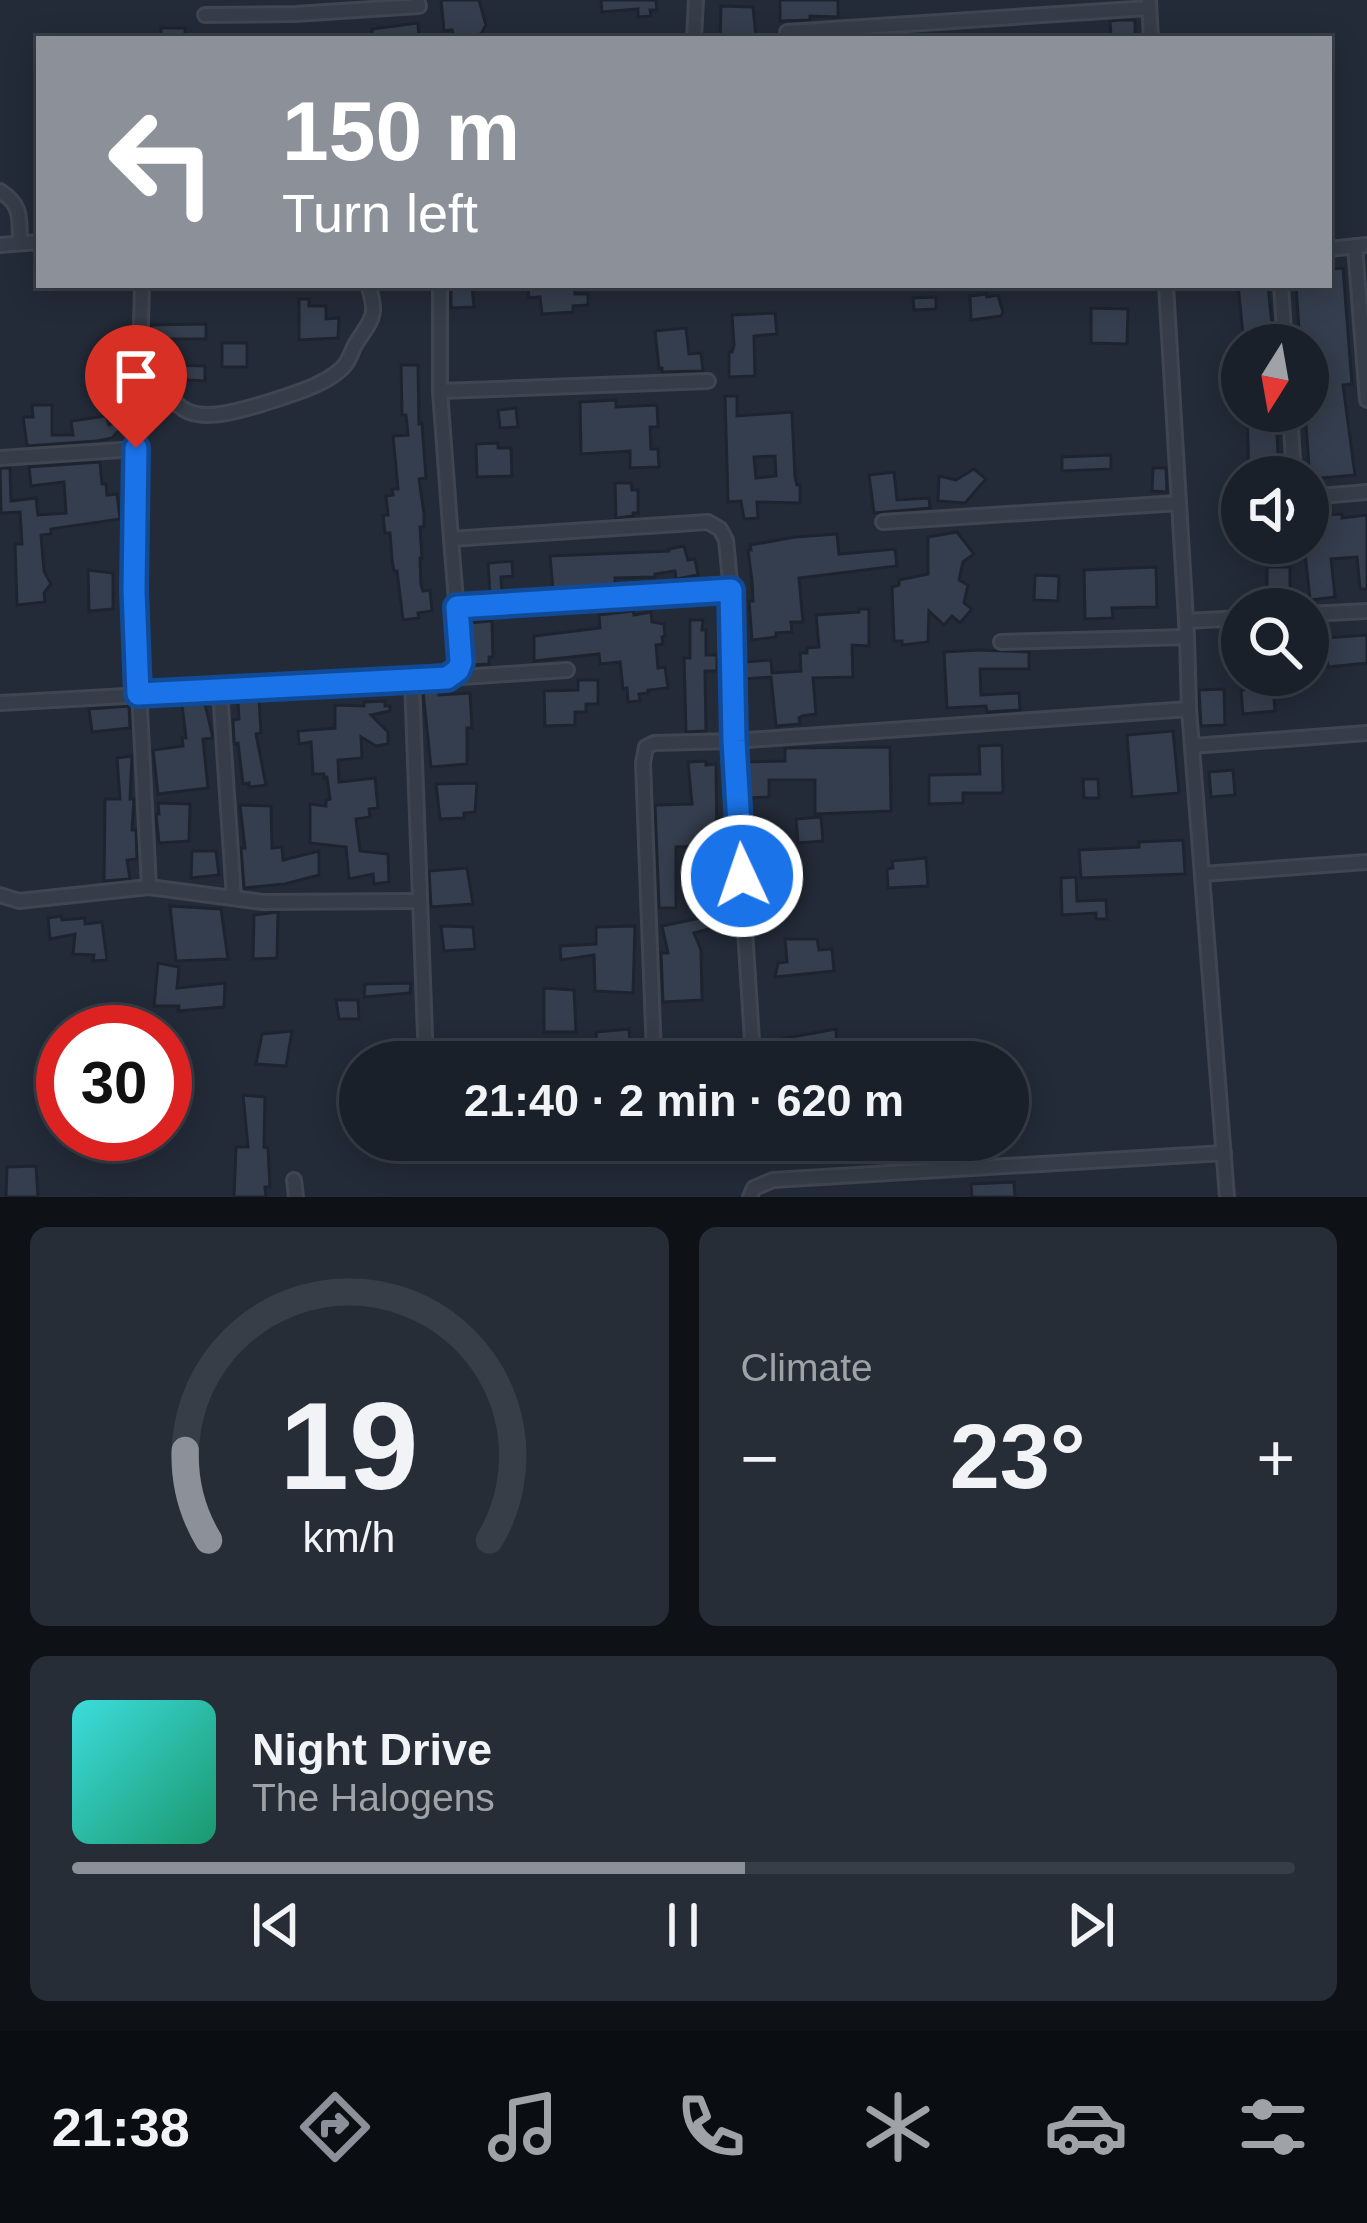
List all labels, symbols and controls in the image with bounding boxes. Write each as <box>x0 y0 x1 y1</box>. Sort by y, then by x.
icon: left <box>84 84 240 240</box>
text: 150 m <box>282 84 520 178</box>
text: Turn left <box>282 183 478 243</box>
north arrow <box>1221 324 1329 432</box>
map controls <box>1221 324 1329 696</box>
pin <box>85 325 187 448</box>
icon: arrive <box>103 343 169 409</box>
button: sound <box>1221 456 1329 564</box>
button: search <box>1221 588 1329 696</box>
position arrow <box>679 813 805 939</box>
speed limit sign: 30 <box>36 1005 192 1161</box>
text: 21:40 · 2 min · 620 m <box>464 1075 904 1126</box>
text: Climate <box>741 1346 873 1389</box>
text: 19 <box>280 1376 419 1515</box>
text: 23° <box>950 1407 1086 1507</box>
text: − <box>741 1421 779 1495</box>
text: + <box>1256 1421 1295 1495</box>
text: km/h <box>303 1512 396 1560</box>
text: Night Drive <box>252 1724 492 1775</box>
text: The Halogens <box>252 1776 495 1819</box>
icon: previous <box>243 1892 309 1958</box>
icon: pause <box>650 1892 716 1958</box>
icon: next <box>1058 1892 1124 1958</box>
icon: directions <box>293 2085 377 2169</box>
icon: music <box>481 2085 565 2169</box>
icon: phone <box>669 2085 753 2169</box>
icon: climate <box>856 2085 940 2169</box>
icon: car <box>1044 2085 1128 2169</box>
icon: filters <box>1231 2085 1315 2169</box>
text: 21:38 <box>52 2097 190 2157</box>

